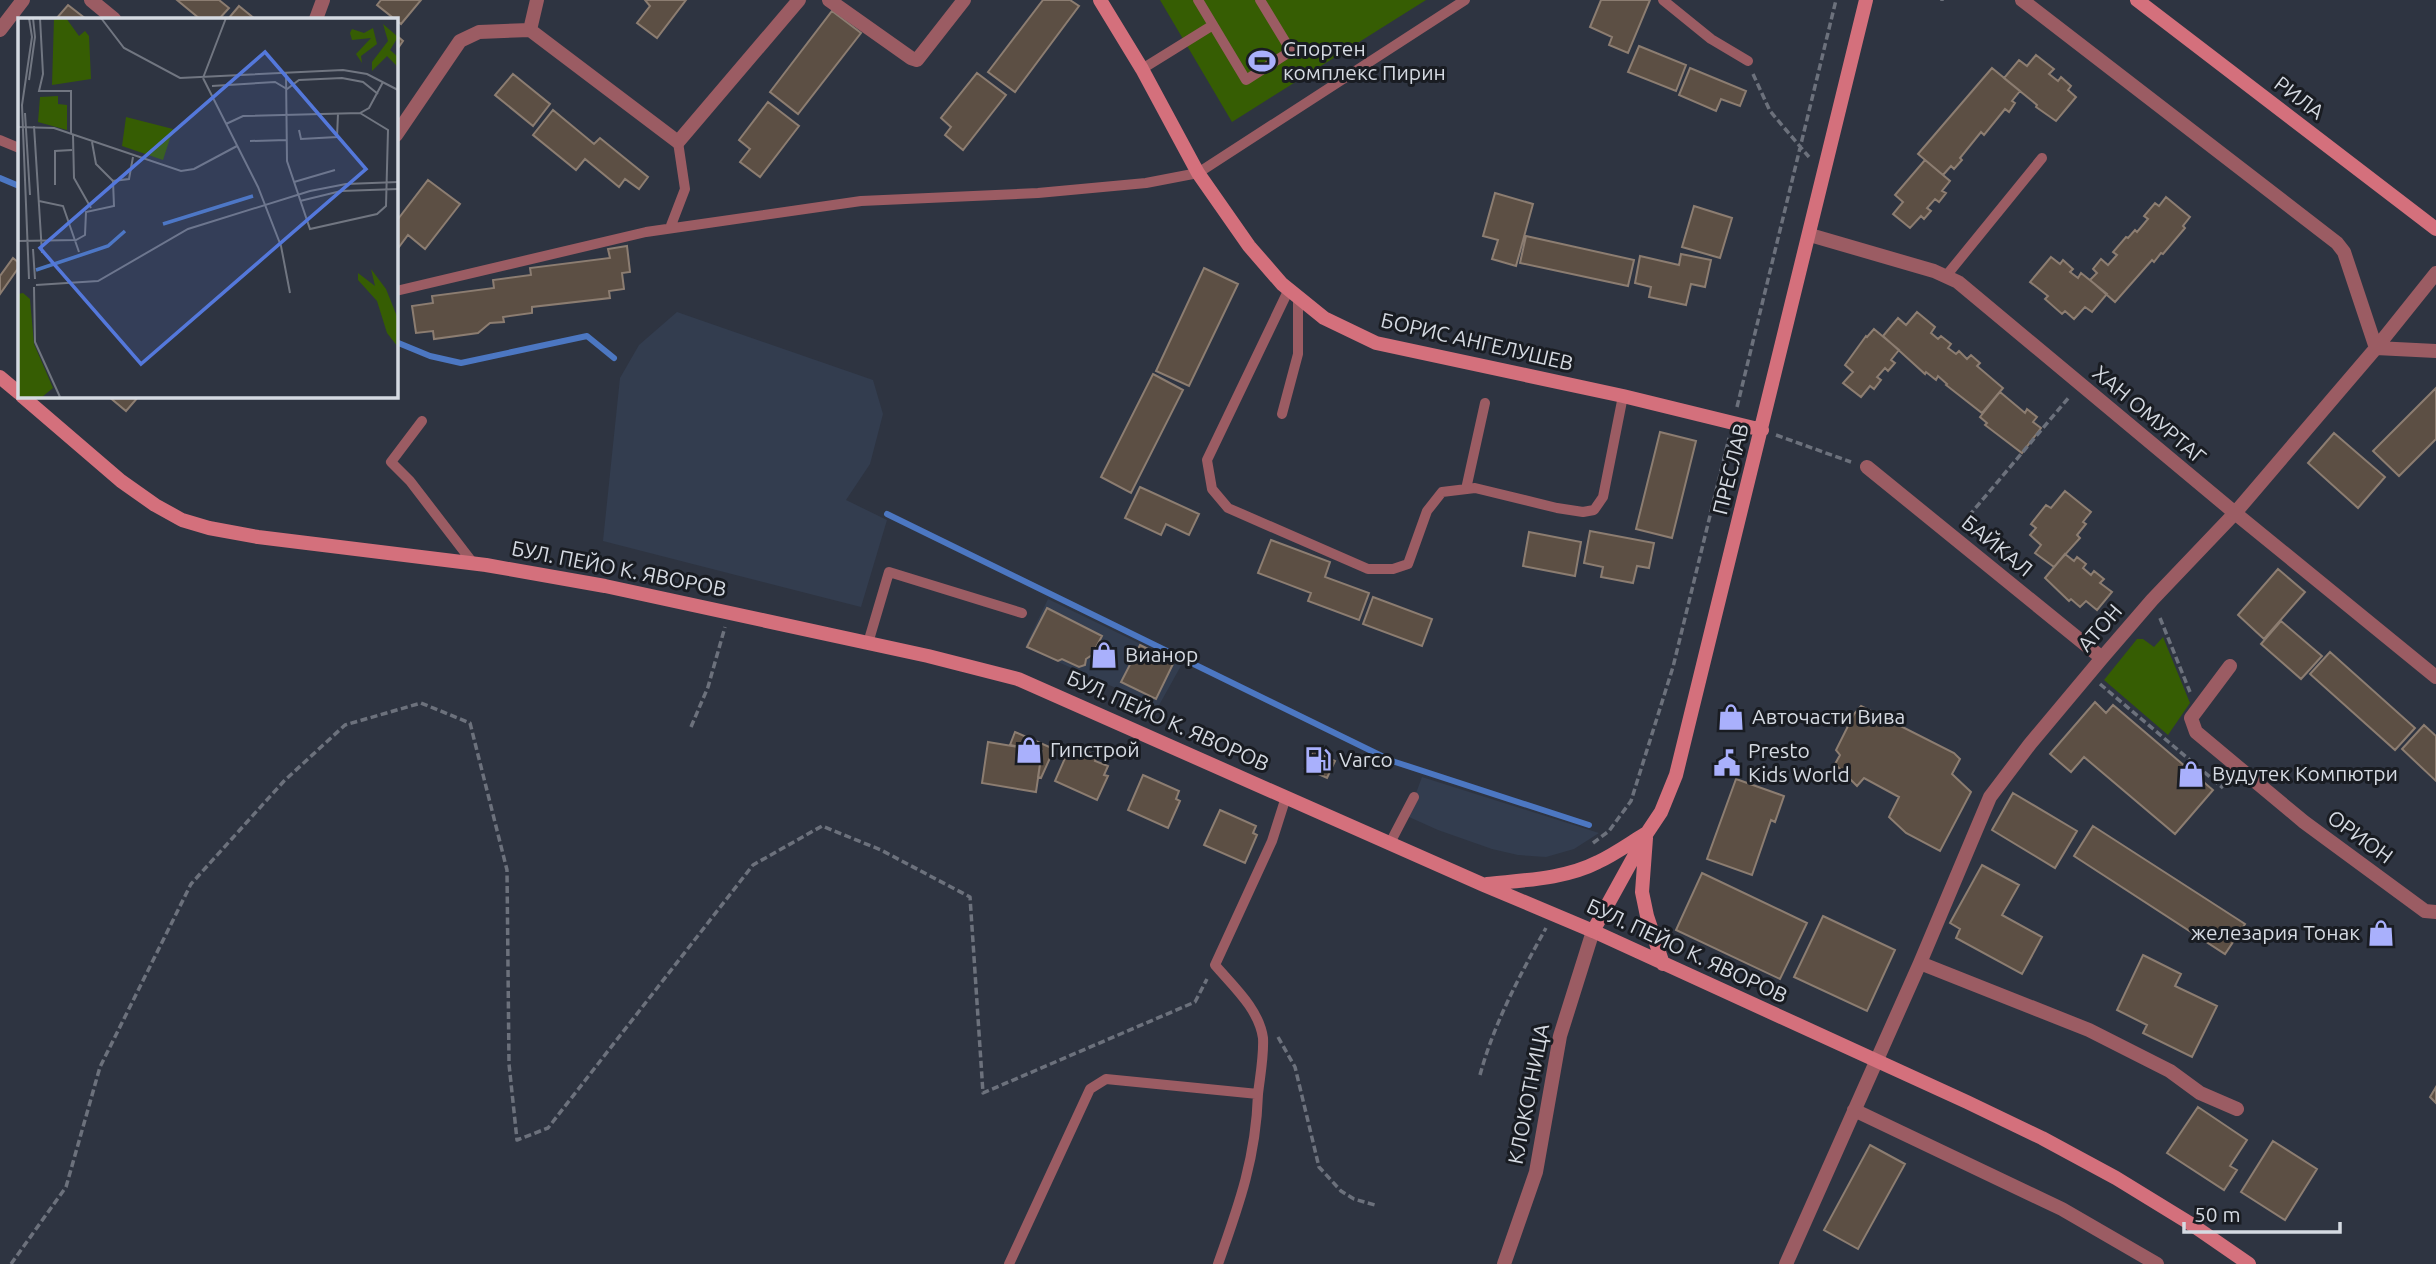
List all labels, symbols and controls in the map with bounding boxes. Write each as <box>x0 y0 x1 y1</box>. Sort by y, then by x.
inset map <box>18 18 397 397</box>
place label: Спортен комплекс Пирин <box>1283 36 1446 84</box>
sports icon: Спортен комплекс Пирин <box>1247 46 1277 76</box>
street label: РИЛА <box>2270 71 2329 124</box>
street label: БОРИС АНГЕЛУШЕВ <box>1379 307 1576 375</box>
street label: ХАН ОМУРТАГ <box>2088 360 2211 468</box>
street label: ПРЕСЛАВ <box>1707 421 1753 517</box>
street label: БАЙКАЛ <box>1958 510 2038 581</box>
street label: БУЛ. ПЕЙО К. ЯВОРОВ <box>510 535 729 601</box>
street label: АТОН <box>2072 599 2126 656</box>
shop icon: Вианор <box>1089 640 1119 670</box>
place label: Вианор <box>1125 642 1198 666</box>
street label: БУЛ. ПЕЙО К. ЯВОРОВ <box>1064 665 1273 776</box>
shop icon: Авточасти Вива <box>1716 702 1746 732</box>
place label: Авточасти Вива <box>1752 704 1905 728</box>
shop icon: Гипстрой <box>1014 735 1044 765</box>
place label: Гипстрой <box>1050 737 1140 761</box>
place label: Presto Kids World <box>1748 738 1850 786</box>
fuel station icon: Varco <box>1303 745 1333 775</box>
place label: Varco <box>1339 747 1393 771</box>
public building icon: Presto Kids World <box>1712 748 1742 778</box>
shop icon: Вудутек Компютри <box>2176 759 2206 789</box>
place label: Вудутек Компютри <box>2212 761 2398 785</box>
street label: ОРИОН <box>2323 805 2398 868</box>
street label: БУЛ. ПЕЙО К. ЯВОРОВ <box>1583 893 1792 1007</box>
shop icon: железария Тонак <box>2366 918 2396 948</box>
place label: железария Тонак <box>2191 920 2360 944</box>
street label: КЛОКОТНИЦА <box>1503 1021 1553 1166</box>
scale bar <box>2184 1190 2340 1234</box>
text: 50 m <box>2194 1202 2241 1226</box>

